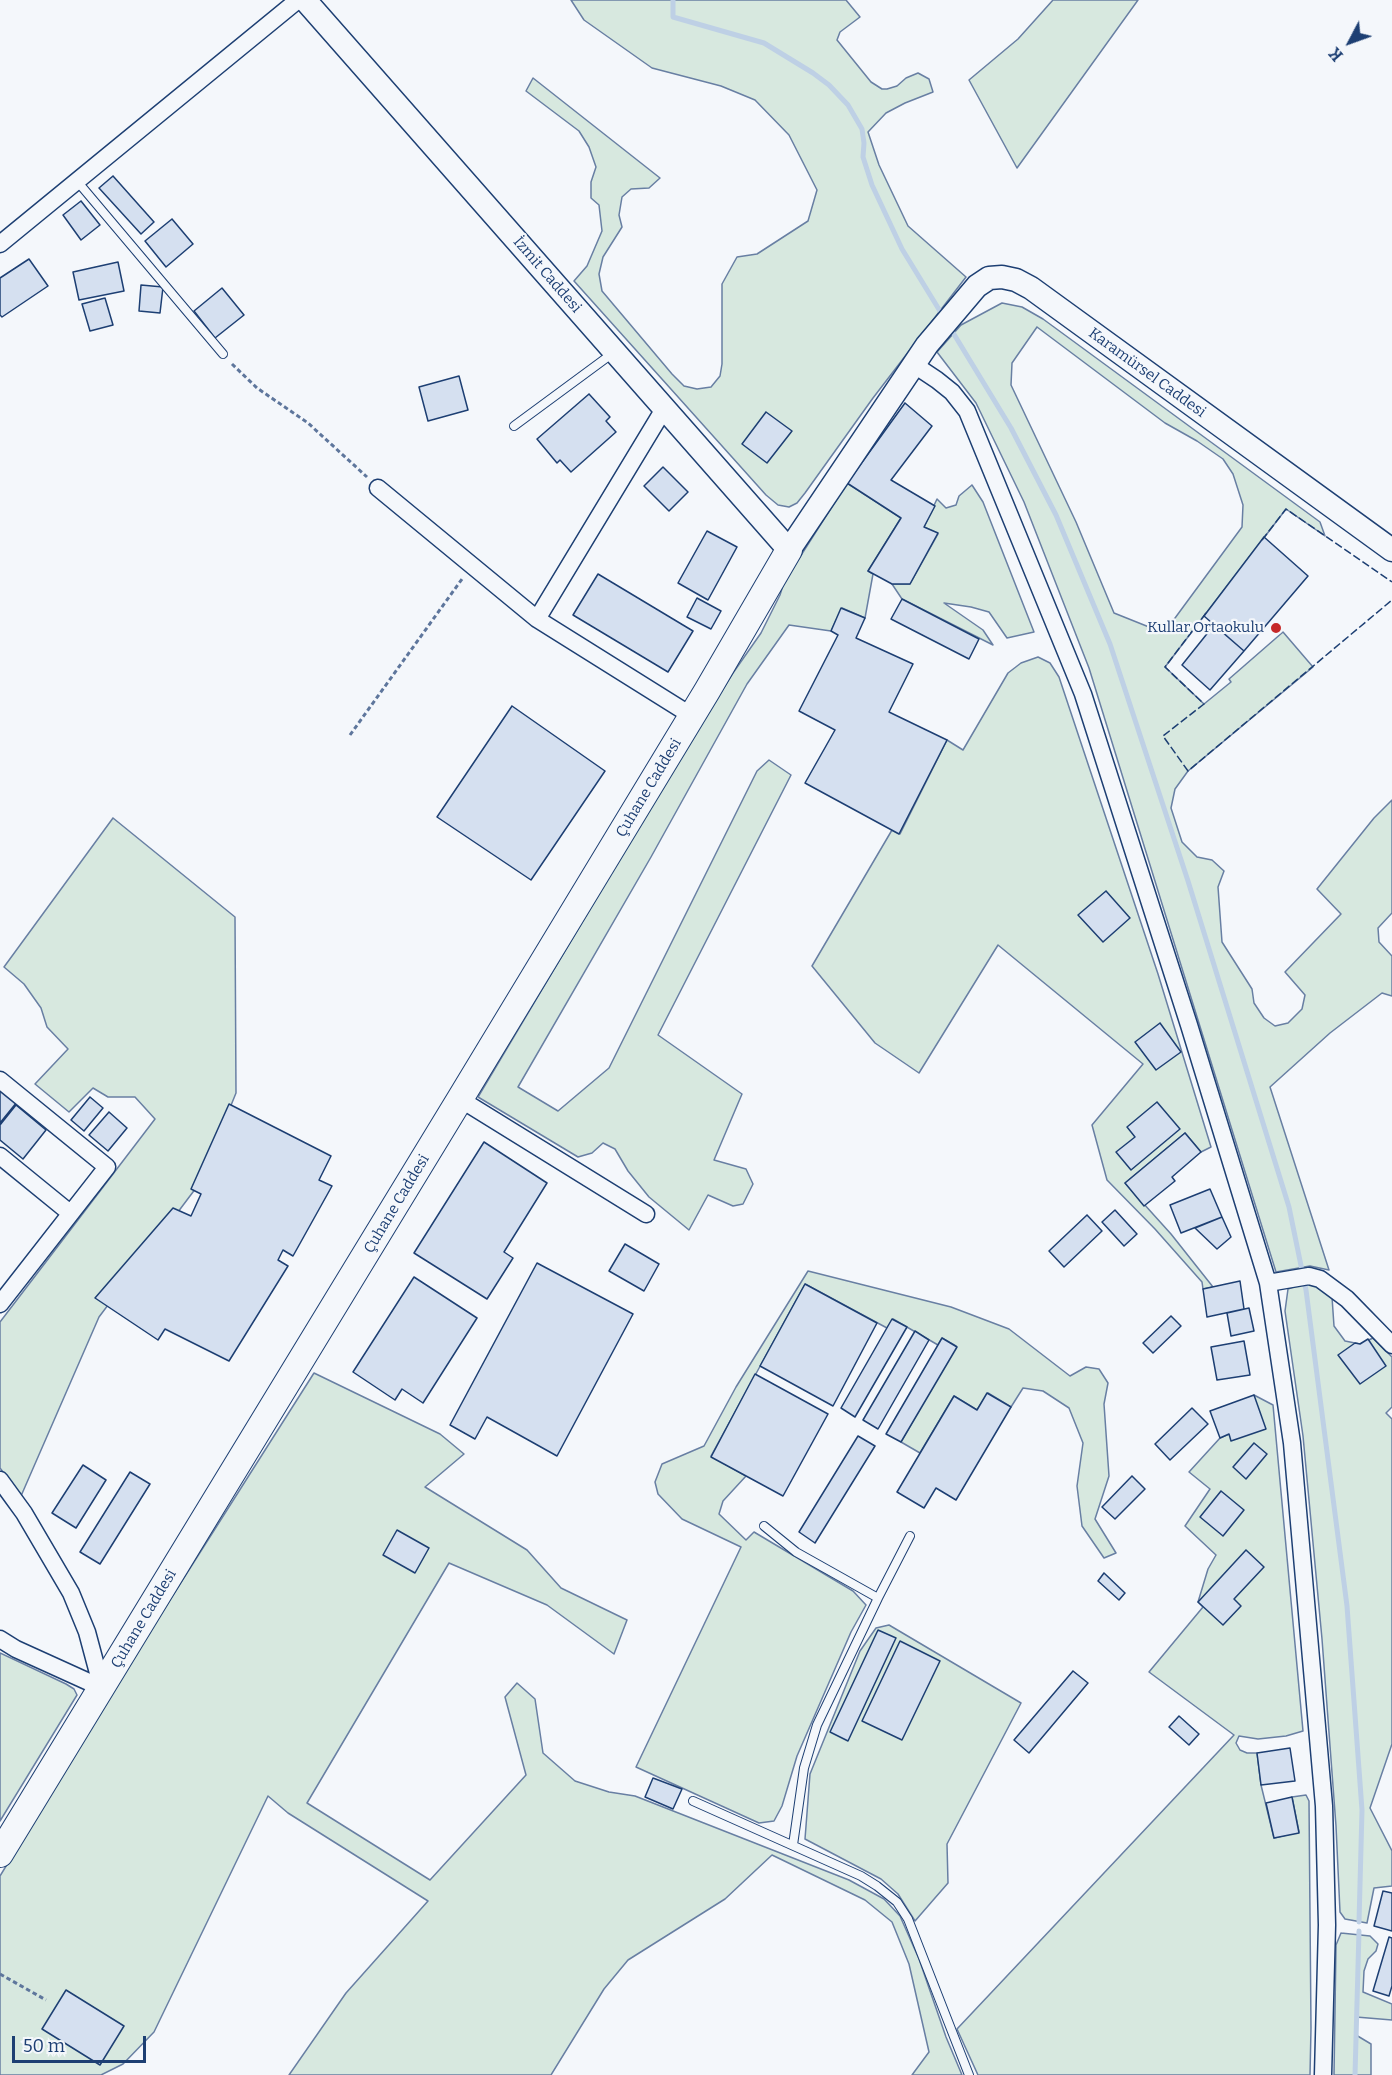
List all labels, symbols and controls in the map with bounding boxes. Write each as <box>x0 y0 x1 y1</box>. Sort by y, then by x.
north arrow <box>1320 12 1380 72</box>
text: K <box>1325 44 1347 65</box>
street label: İzmit Caddesi <box>509 233 585 317</box>
street label: Karamürsel Caddesi <box>1085 324 1209 422</box>
place label: Kullar Ortaokulu <box>1147 619 1264 637</box>
marker: Kullar Ortaokulu <box>1269 621 1283 635</box>
street label: Çuhane Caddesi <box>612 735 686 841</box>
street label: Çuhane Caddesi <box>360 1151 434 1257</box>
street label: Çuhane Caddesi <box>107 1566 181 1672</box>
scale bar <box>15 2024 148 2062</box>
text: 50 m <box>23 2035 65 2057</box>

